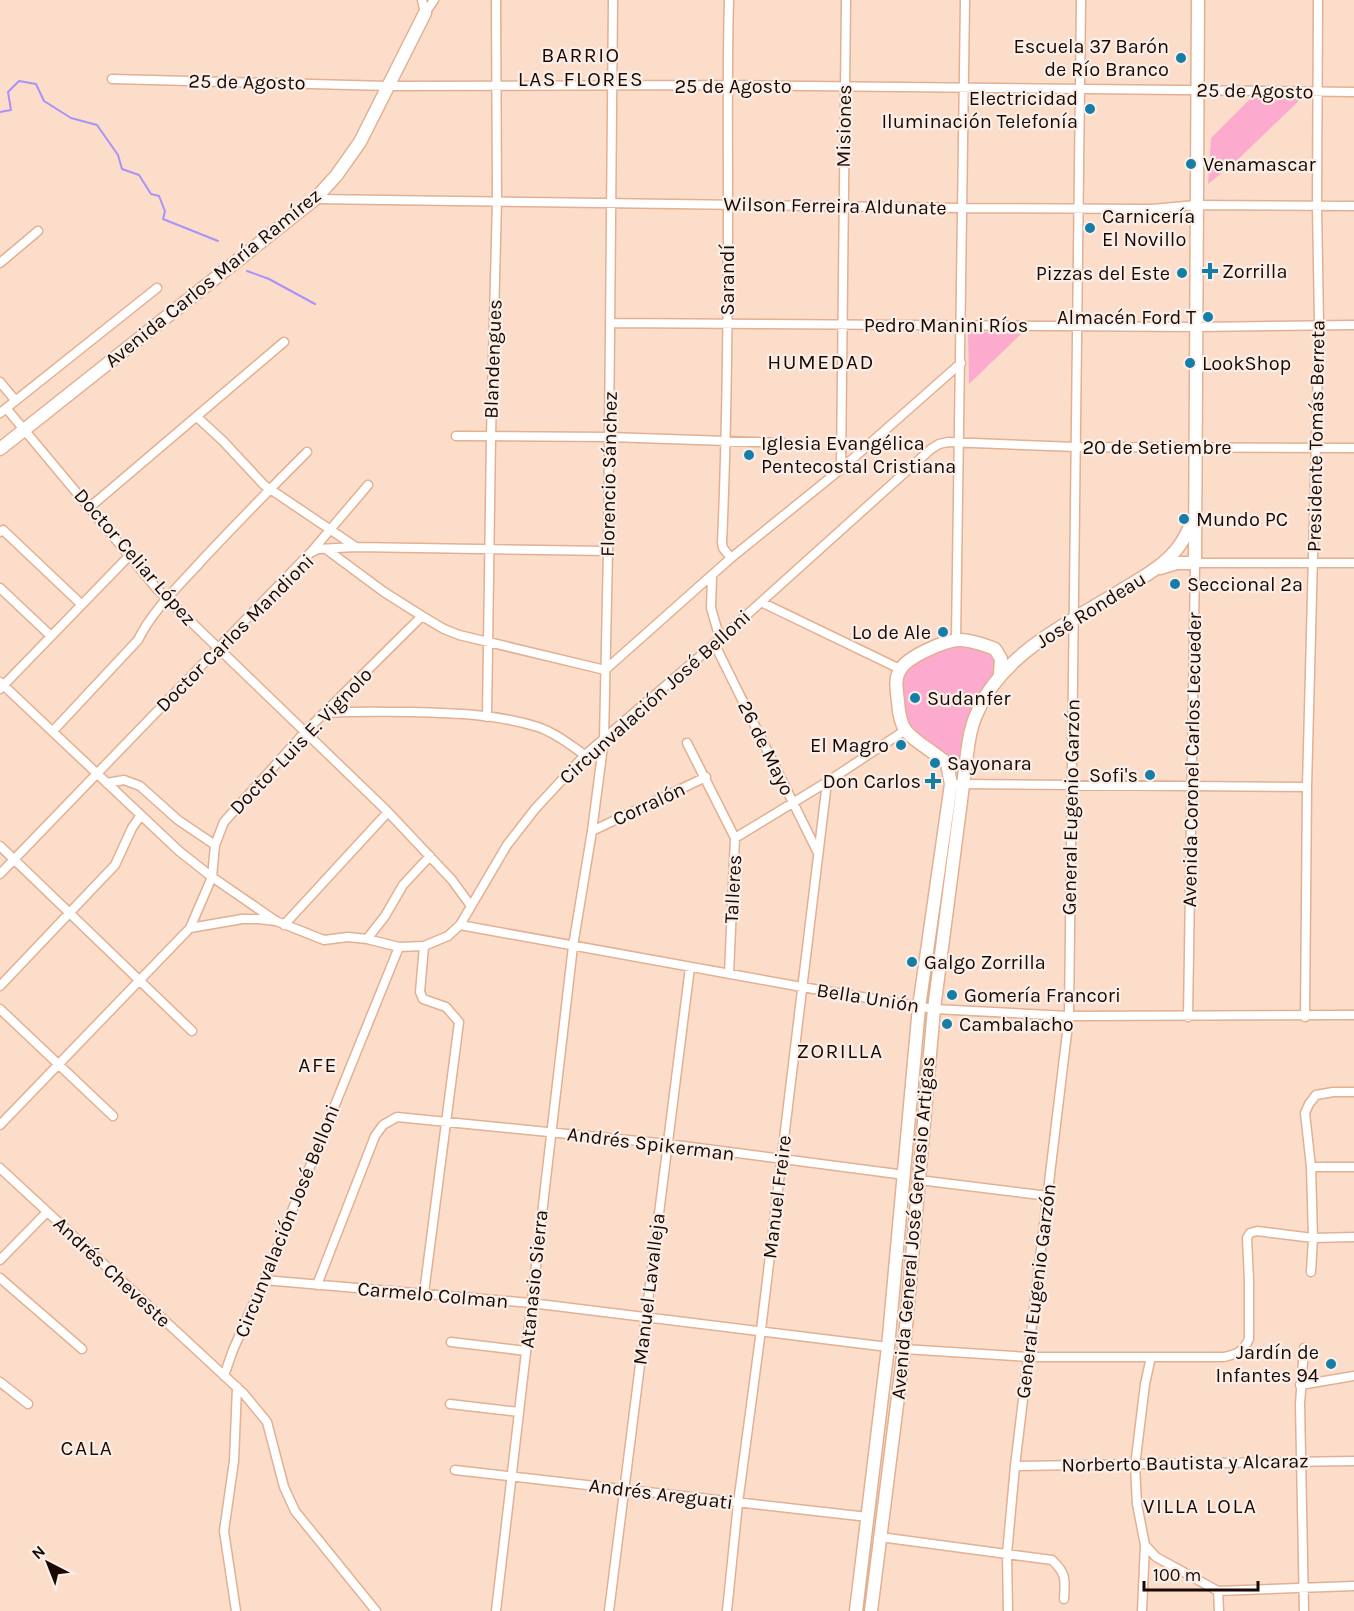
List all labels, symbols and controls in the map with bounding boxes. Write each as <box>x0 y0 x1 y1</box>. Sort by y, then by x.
place label: Escuela 37 Barón de Río Branco <box>1014 35 1169 81</box>
district label: BARRIO LAS FLORES <box>518 43 644 91</box>
marker: Escuela 37 Barón de Río Branco <box>1174 51 1188 65</box>
street label: 25 de Agosto <box>188 69 306 95</box>
street label: 25 de Agosto <box>674 75 792 98</box>
street label: 25 de Agosto <box>1196 78 1314 104</box>
street label: Misiones <box>832 84 856 168</box>
place label: Electricidad Iluminación Telefonía <box>881 87 1078 133</box>
marker: Electricidad Iluminación Telefonía <box>1083 102 1097 116</box>
place label: Venamascar <box>1203 153 1317 176</box>
marker: Venamascar <box>1184 157 1198 171</box>
street label: Avenida Carlos María Ramírez <box>100 184 326 372</box>
street label: Wilson Ferreira Aldunate <box>723 193 947 219</box>
place label: Carnicería El Novillo <box>1102 205 1195 251</box>
marker: Carnicería El Novillo <box>1083 221 1097 235</box>
street label: Sarandí <box>716 244 739 316</box>
place label: Zorrilla <box>1222 260 1287 283</box>
place label: Pizzas del Este <box>1036 262 1170 285</box>
marker: Zorrilla <box>1203 264 1217 278</box>
marker: Pizzas del Este <box>1175 266 1189 280</box>
street label: Blandengues <box>479 299 507 419</box>
place label: Almacén Ford T <box>1057 306 1196 329</box>
marker: Almacén Ford T <box>1201 310 1215 324</box>
street label: Pedro Manini Ríos <box>864 314 1028 337</box>
street label: Presidente Tomás Berreta <box>1302 320 1330 552</box>
district label: HUMEDAD <box>767 350 875 374</box>
place label: LookShop <box>1202 352 1291 375</box>
marker: LookShop <box>1183 356 1197 370</box>
street label: Florencio Sánchez <box>596 391 622 557</box>
place label: Iglesia Evangélica Pentecostal Cristiana <box>761 432 956 478</box>
street label: 20 de Setiembre <box>1082 436 1232 459</box>
marker: Iglesia Evangélica Pentecostal Cristiana <box>742 448 756 462</box>
street label: Doctor Celiar López <box>69 484 201 630</box>
place label: Mundo PC <box>1196 508 1288 531</box>
marker: Mundo PC <box>1177 512 1191 526</box>
street label: Doctor Carlos Mandioni <box>151 549 319 717</box>
street label: José Rondeau <box>1032 567 1150 653</box>
place label: Seccional 2ª <box>1187 573 1303 596</box>
marker: Seccional 2ª <box>1168 577 1182 591</box>
street label: Circunvalación José Belloni <box>555 605 755 789</box>
street label: Avenida Coronel Carlos Lecueder <box>1178 612 1206 908</box>
place label: Lo de Ale <box>852 621 931 644</box>
marker: Lo de Ale <box>936 625 950 639</box>
street label: Doctor Luis E. Vignolo <box>225 663 377 819</box>
place label: Sudanfer <box>927 687 1011 710</box>
marker: Sudanfer <box>908 691 922 705</box>
street label: 26 de Mayo <box>733 697 799 799</box>
street label: General Eugenio Garzón <box>1058 699 1084 915</box>
place label: El Magro <box>810 734 889 757</box>
marker: El Magro <box>894 738 908 752</box>
place label: Sayonara <box>947 752 1032 775</box>
marker: Sayonara <box>928 756 942 770</box>
place label: Sofi's <box>1089 764 1138 787</box>
marker: Sofi's <box>1143 768 1157 782</box>
place label: Don Carlos <box>823 770 921 793</box>
marker: Don Carlos <box>926 774 940 788</box>
street label: Corralón <box>609 777 689 831</box>
street label: Talleres <box>720 854 746 924</box>
place label: Galgo Zorrilla <box>924 951 1046 974</box>
marker: Galgo Zorrilla <box>905 955 919 969</box>
street label: Bella Unión <box>815 979 921 1017</box>
place label: Gomería Francori <box>964 984 1121 1007</box>
marker: Gomería Francori <box>945 988 959 1002</box>
place label: Cambalacho <box>959 1013 1074 1036</box>
marker: Cambalacho <box>940 1017 954 1031</box>
district label: ZORILLA <box>797 1039 883 1063</box>
district label: AFE <box>298 1053 338 1077</box>
street label: Avenida General José Gervasio Artigas <box>887 1056 939 1400</box>
street label: Circunvalación José Belloni <box>230 1101 344 1341</box>
street label: Andrés Spikerman <box>566 1122 736 1166</box>
street label: Manuel Freire <box>758 1134 796 1260</box>
street label: General Eugenio Garzón <box>1011 1182 1061 1400</box>
street label: Atanasio Sierra <box>515 1209 553 1349</box>
street label: Andrés Cheveste <box>49 1212 175 1332</box>
street label: Manuel Lavalleja <box>628 1212 670 1366</box>
street label: Carmelo Colman <box>357 1277 509 1313</box>
place label: Jardín de Infantes 94 <box>1216 1341 1319 1387</box>
marker: Jardín de Infantes 94 <box>1324 1357 1338 1371</box>
district label: CALA <box>61 1436 113 1460</box>
street label: Norberto Bautista y Alcaraz <box>1061 1449 1309 1477</box>
street label: Andrés Areguati <box>588 1474 734 1514</box>
district label: VILLA LOLA <box>1143 1494 1257 1518</box>
north arrow <box>18 1533 78 1593</box>
text: N <box>28 1541 49 1563</box>
scale bar <box>1144 1554 1258 1592</box>
text: 100 m <box>1153 1564 1201 1586</box>

